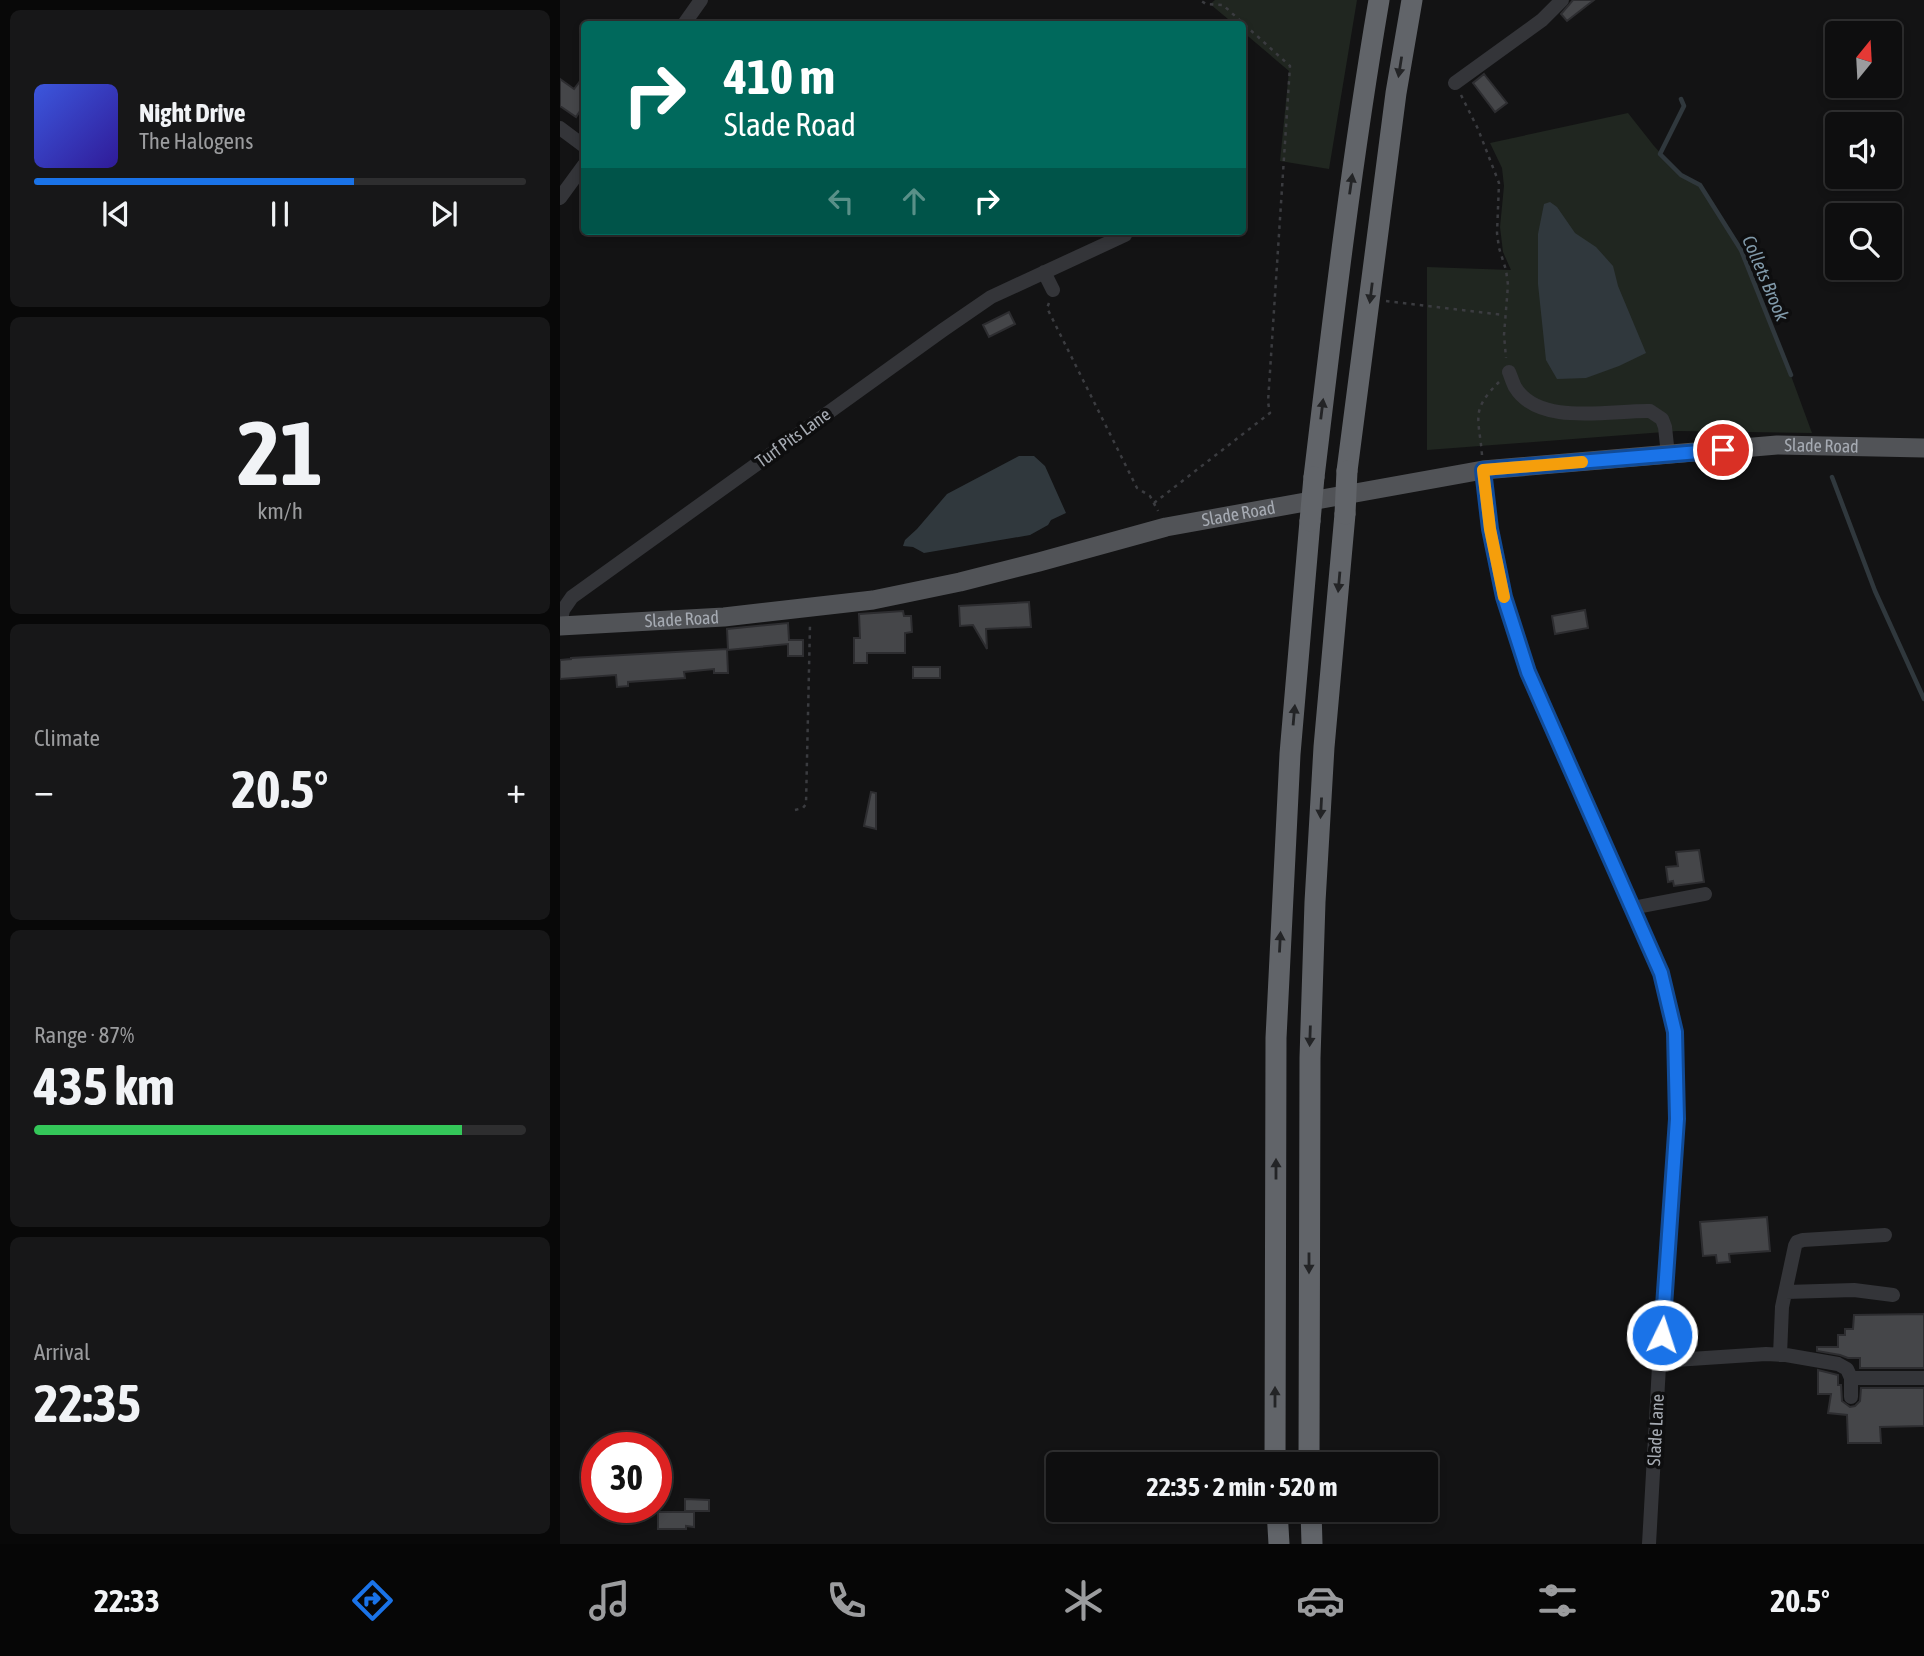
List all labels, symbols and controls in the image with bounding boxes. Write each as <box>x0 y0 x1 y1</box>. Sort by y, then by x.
north arrow <box>1825 21 1902 98</box>
map controls <box>1825 21 1902 280</box>
text: 410 m <box>724 48 835 104</box>
icon: right <box>609 49 700 140</box>
one-way arrow <box>1394 56 1405 78</box>
text: Night Drive <box>139 98 246 128</box>
text: Slade Road <box>724 106 856 143</box>
button: sound <box>1825 112 1902 189</box>
text: The Halogens <box>139 128 253 154</box>
one-way arrow <box>1345 173 1356 195</box>
icon: left <box>822 182 860 220</box>
icon: ahead <box>895 182 933 220</box>
icon: right <box>968 182 1006 220</box>
icon: previous <box>97 195 135 233</box>
icon: pause <box>261 195 299 233</box>
icon: next <box>425 195 463 233</box>
button: search <box>1825 203 1902 280</box>
water label: Collets Brook <box>1738 232 1794 325</box>
one-way arrow <box>1366 282 1377 304</box>
one-way arrow <box>1316 398 1327 420</box>
text: 21 <box>237 400 323 504</box>
street label: Turf Pits Lane <box>751 404 834 472</box>
pin <box>1693 420 1753 480</box>
icon: arrive <box>1704 431 1742 469</box>
street label: Slade Road <box>1784 434 1859 457</box>
street label: Slade Road <box>1200 497 1277 530</box>
text: km/h <box>257 498 303 524</box>
one-way arrow <box>1333 571 1344 593</box>
street label: Slade Road <box>644 606 719 631</box>
one-way arrow <box>1289 703 1300 725</box>
text: Climate <box>34 725 100 751</box>
text: 20.5° <box>232 759 328 819</box>
text: − <box>34 768 54 811</box>
text: + <box>506 768 526 811</box>
one-way arrow <box>1315 798 1326 820</box>
one-way arrow <box>1275 930 1286 952</box>
text: Range · 87% <box>34 1022 134 1048</box>
one-way arrow <box>1305 1025 1316 1047</box>
text: 435 km <box>34 1056 175 1116</box>
one-way arrow <box>1270 1158 1282 1180</box>
one-way arrow <box>1303 1252 1315 1274</box>
position arrow <box>1625 1298 1699 1372</box>
text: Arrival <box>34 1339 90 1365</box>
text: 22:35 <box>34 1373 141 1433</box>
one-way arrow <box>1269 1385 1281 1407</box>
street label: Slade Lane <box>1643 1393 1668 1467</box>
speed limit sign: 30 <box>581 1432 672 1523</box>
text: 22:35 · 2 min · 520 m <box>1147 1472 1337 1502</box>
icon: directions <box>348 1576 397 1625</box>
icon: music <box>585 1576 634 1625</box>
icon: phone <box>822 1576 871 1625</box>
icon: climate <box>1059 1576 1108 1625</box>
icon: car <box>1296 1576 1345 1625</box>
icon: filters <box>1533 1576 1582 1625</box>
text: 22:33 <box>94 1582 160 1619</box>
text: 20.5° <box>1770 1582 1830 1619</box>

